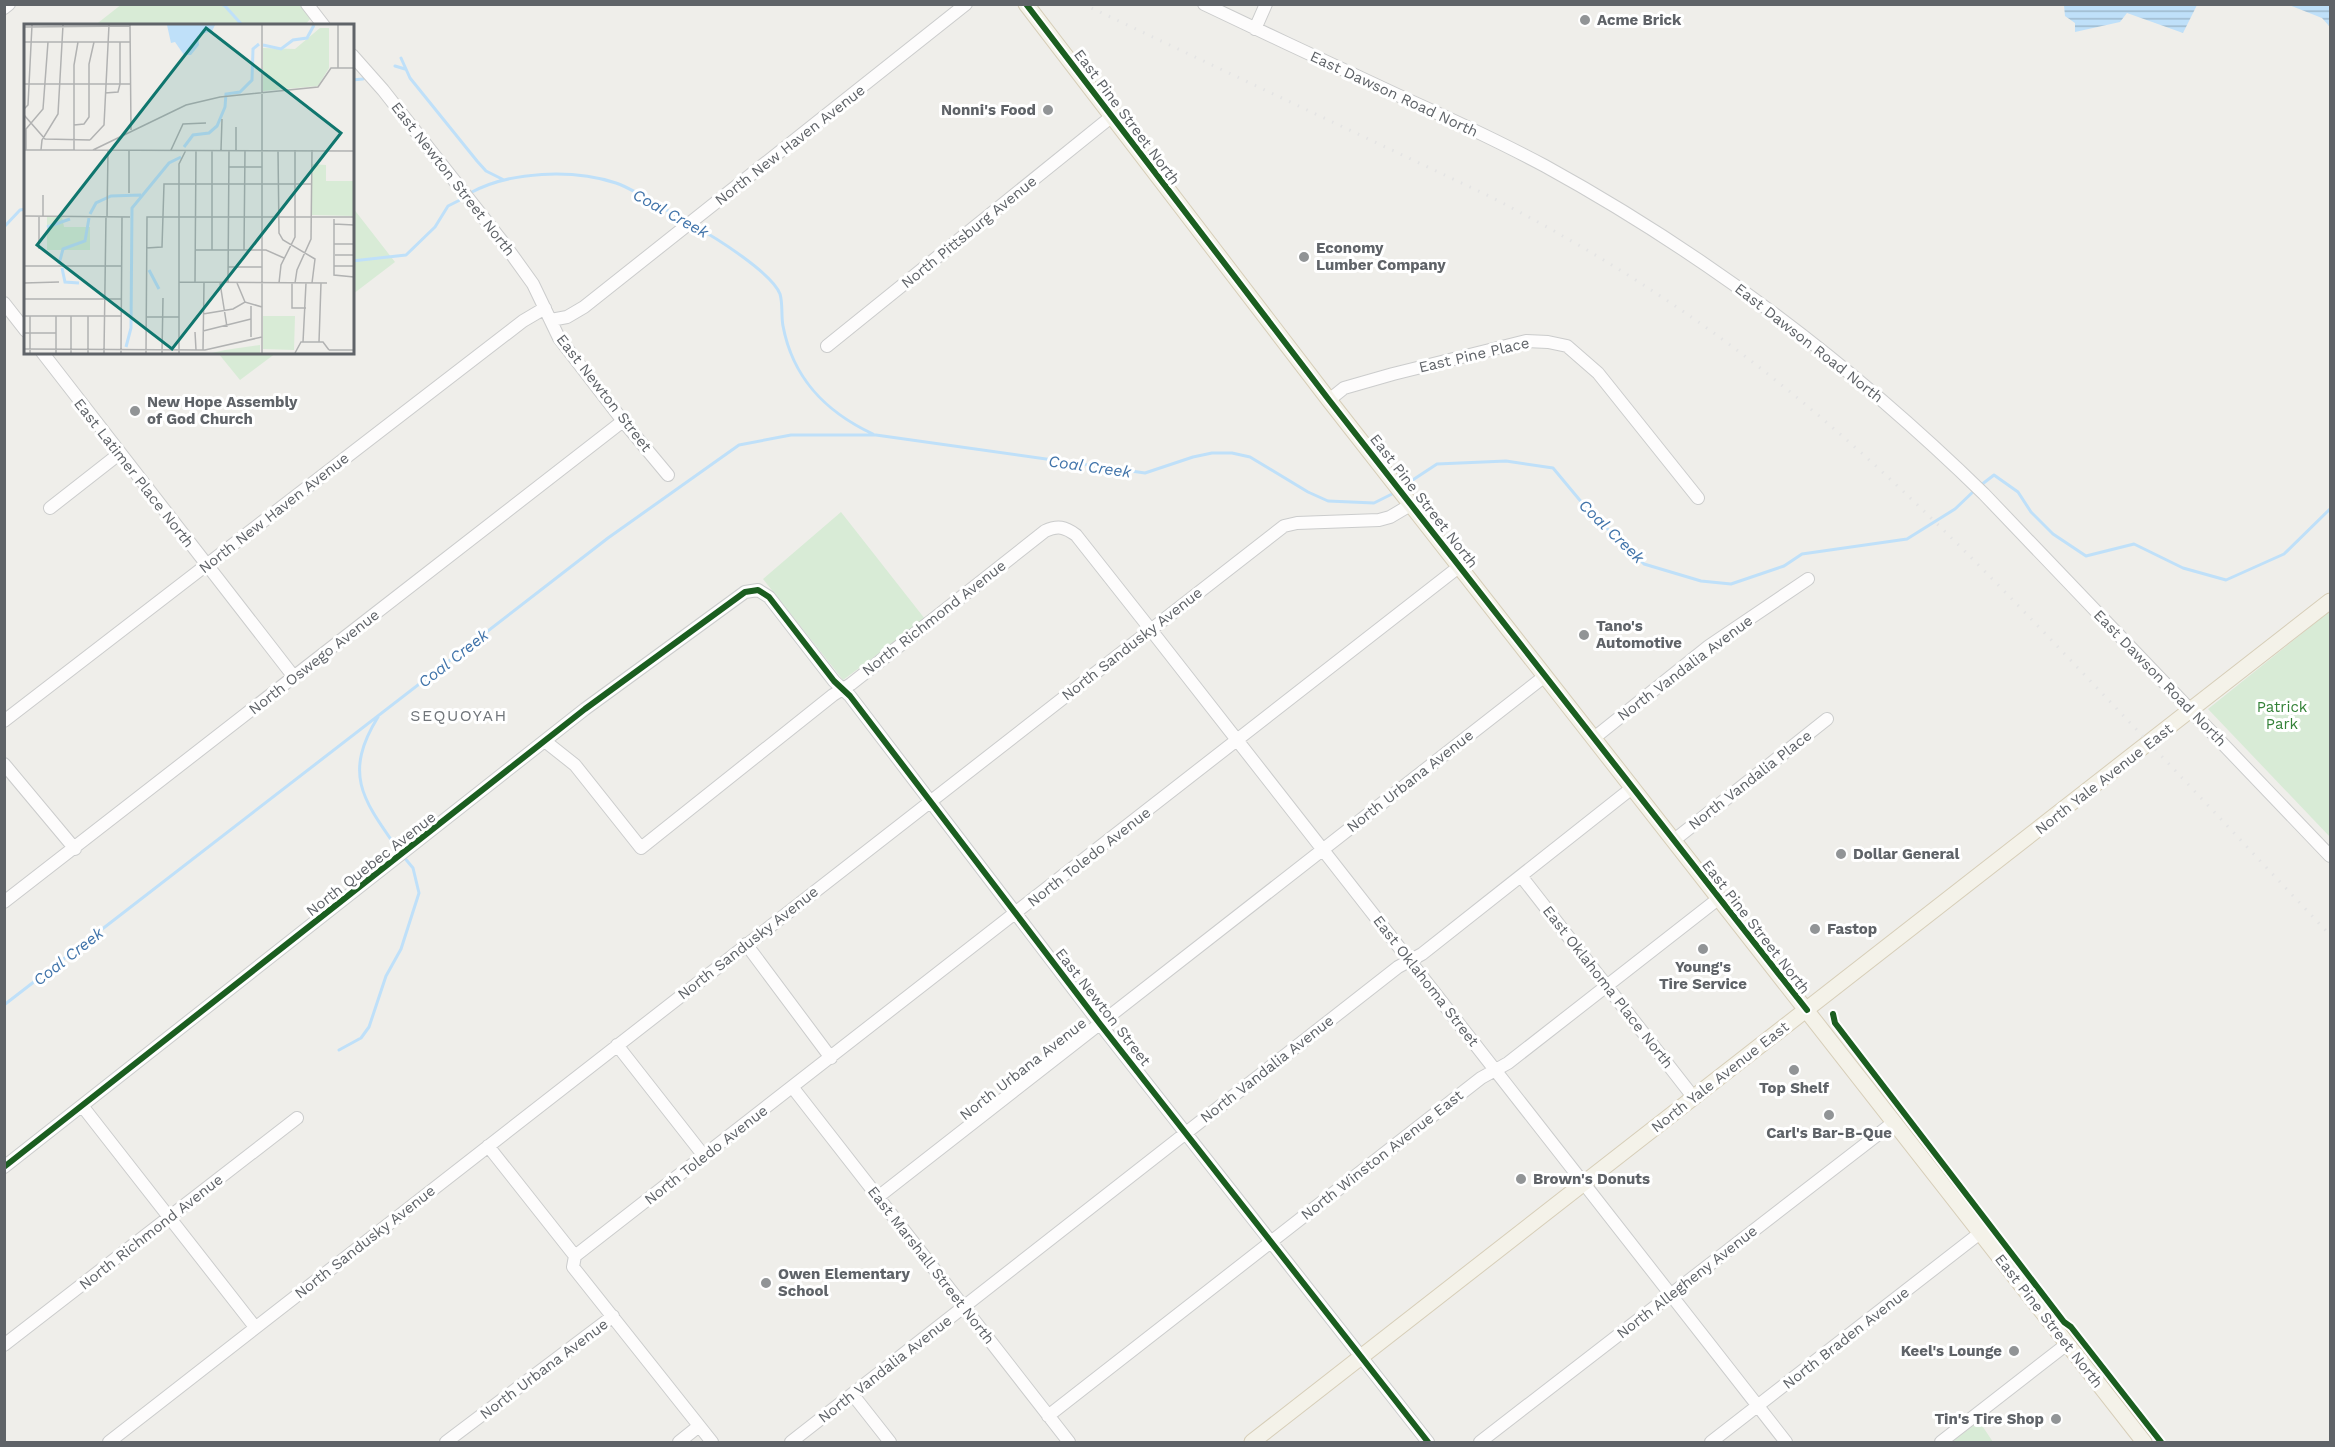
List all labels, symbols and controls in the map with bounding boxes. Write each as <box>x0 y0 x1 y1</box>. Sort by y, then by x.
place label: Acme Brick <box>1597 11 1682 29</box>
marker: Acme Brick <box>1578 13 1592 27</box>
inset map <box>24 24 354 354</box>
street label: East Pine Street North <box>1070 46 1184 188</box>
street label: East Dawson Road North <box>1307 47 1481 141</box>
street label: North New Haven Avenue <box>711 81 869 209</box>
street label: East Newton Street North <box>387 98 519 260</box>
place label: Nonni's Food <box>941 101 1036 119</box>
marker: Nonni's Food <box>1041 103 1055 117</box>
street label: North Pittsburg Avenue <box>898 172 1040 292</box>
water label: Coal Creek <box>630 185 713 243</box>
place label: Economy Lumber Company <box>1316 239 1446 274</box>
marker: Economy Lumber Company <box>1297 250 1311 264</box>
street label: East Dawson Road North <box>1731 280 1887 406</box>
street label: East Newton Street <box>553 331 656 456</box>
street label: East Pine Place <box>1417 334 1531 376</box>
place label: New Hope Assembly of God Church <box>147 393 298 428</box>
street label: East Latimer Place North <box>70 395 198 551</box>
marker: New Hope Assembly of God Church <box>128 404 142 418</box>
street label: East Pine Street North <box>1366 430 1482 572</box>
street label: North New Haven Avenue <box>195 449 353 577</box>
water label: Coal Creek <box>1047 451 1134 482</box>
water label: Coal Creek <box>1575 496 1649 568</box>
street label: North Richmond Avenue <box>859 556 1009 680</box>
street label: North Sandusky Avenue <box>1058 583 1206 705</box>
street label: North Oswego Avenue <box>245 606 383 718</box>
street label: East Dawson Road North <box>2090 606 2230 750</box>
street label: North Vandalia Avenue <box>1614 611 1756 725</box>
place label: Tano's Automotive <box>1596 617 1682 652</box>
water label: Coal Creek <box>415 624 493 692</box>
marker: Tano's Automotive <box>1577 628 1591 642</box>
park label: Patrick Park <box>2257 698 2308 733</box>
district label: SEQUOYAH <box>410 706 508 725</box>
street label: North Yale Avenue East <box>2032 719 2177 838</box>
street label: North Urbana Avenue <box>1343 726 1477 836</box>
street label: North Vandalia Place <box>1685 726 1815 834</box>
street label: North Toledo Avenue <box>1024 803 1154 911</box>
street label: North Quebec Avenue <box>303 808 439 920</box>
place label: Dollar General <box>1853 845 1959 863</box>
marker: Dollar General <box>1834 847 1848 861</box>
street label: East Pine Street North <box>1698 856 1814 998</box>
street label: North Sandusky Avenue <box>674 882 822 1004</box>
street label: East Oklahoma Place North <box>1539 902 1677 1072</box>
street label: East Oklahoma Street <box>1369 912 1483 1051</box>
place label: Fastop <box>1827 920 1877 938</box>
water label: Coal Creek <box>30 922 108 990</box>
marker: Fastop <box>1808 922 1822 936</box>
marker: Young's Tire Service <box>1696 942 1710 956</box>
street label: East Newton Street <box>1052 945 1155 1070</box>
place label: Young's Tire Service <box>1659 958 1747 993</box>
street label: North Vandalia Avenue <box>1197 1011 1337 1127</box>
street label: North Urbana Avenue <box>956 1014 1090 1124</box>
street label: North Yale Avenue East <box>1648 1017 1793 1136</box>
marker: Top Shelf <box>1787 1063 1801 1077</box>
place label: Top Shelf <box>1759 1079 1830 1097</box>
street label: North Winston Avenue East <box>1297 1086 1467 1224</box>
street label: North Toledo Avenue <box>641 1101 771 1209</box>
marker: Carl's Bar-B-Que <box>1822 1108 1836 1122</box>
place label: Carl's Bar-B-Que <box>1766 1124 1892 1142</box>
street label: North Richmond Avenue <box>76 1170 226 1294</box>
place label: Brown's Donuts <box>1533 1170 1650 1188</box>
marker: Brown's Donuts <box>1514 1172 1528 1186</box>
street label: North Sandusky Avenue <box>291 1181 439 1303</box>
street label: East Marshall Street North <box>864 1183 998 1347</box>
street label: North Allegheny Avenue <box>1613 1222 1761 1342</box>
street label: East Pine Street North <box>1991 1250 2107 1392</box>
place label: Owen Elementary School <box>778 1265 911 1300</box>
marker: Owen Elementary School <box>759 1276 773 1290</box>
street label: North Braden Avenue <box>1779 1283 1913 1393</box>
street label: North Vandalia Avenue <box>815 1311 955 1427</box>
street label: North Urbana Avenue <box>476 1315 612 1423</box>
place label: Keel's Lounge <box>1901 1342 2002 1360</box>
marker: Keel's Lounge <box>2007 1344 2021 1358</box>
place label: Tin's Tire Shop <box>1935 1410 2044 1428</box>
marker: Tin's Tire Shop <box>2049 1412 2063 1426</box>

